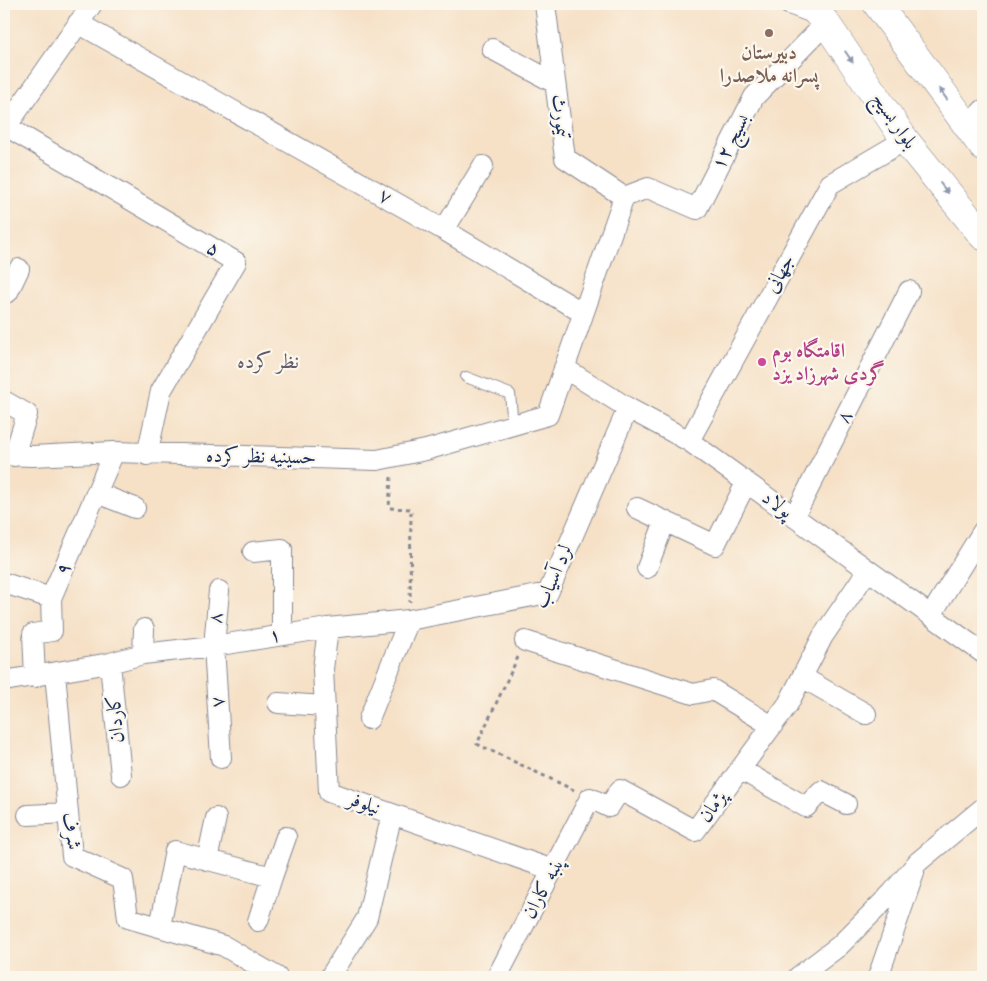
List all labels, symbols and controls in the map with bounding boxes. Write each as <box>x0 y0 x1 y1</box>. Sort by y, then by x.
marker: دبیرستان پسرانه ملاصدرا <box>763 27 775 39</box>
place label: دبیرستان پسرانه ملاصدرا <box>720 41 820 90</box>
one-way arrow <box>844 50 854 63</box>
street label: بلوار بسیج <box>862 88 923 157</box>
one-way arrow <box>938 88 949 101</box>
street label: تیمورث <box>545 93 575 141</box>
street label: بسیج ۱۲ <box>706 109 760 176</box>
one-way arrow <box>939 181 950 194</box>
street label: ۷ <box>374 183 396 211</box>
street label: ۵ <box>202 235 224 263</box>
street label: جهانی <box>759 250 801 298</box>
place label: اقامتگاه بوم گردی شهرزاد یزد <box>772 337 885 387</box>
district label: نظر کرده <box>237 349 299 375</box>
marker: اقامتگاه بوم گردی شهرزاد یزد <box>756 356 768 368</box>
street label: ۸ <box>831 406 859 428</box>
street label: حسینیه نظر کرده <box>206 444 316 470</box>
street label: پولاد <box>756 485 798 526</box>
street label: لرد آسیاب <box>528 541 579 613</box>
street label: ۹ <box>50 559 78 579</box>
street label: ۸ <box>203 611 229 625</box>
street label: ۱ <box>267 623 283 649</box>
street label: کاردان <box>101 694 131 744</box>
street label: ۷ <box>205 695 231 709</box>
street label: پژمان <box>693 784 734 828</box>
street label: نیلوفر <box>342 786 384 821</box>
street label: شرف <box>55 810 87 852</box>
street label: پنبه کاران <box>517 853 571 923</box>

